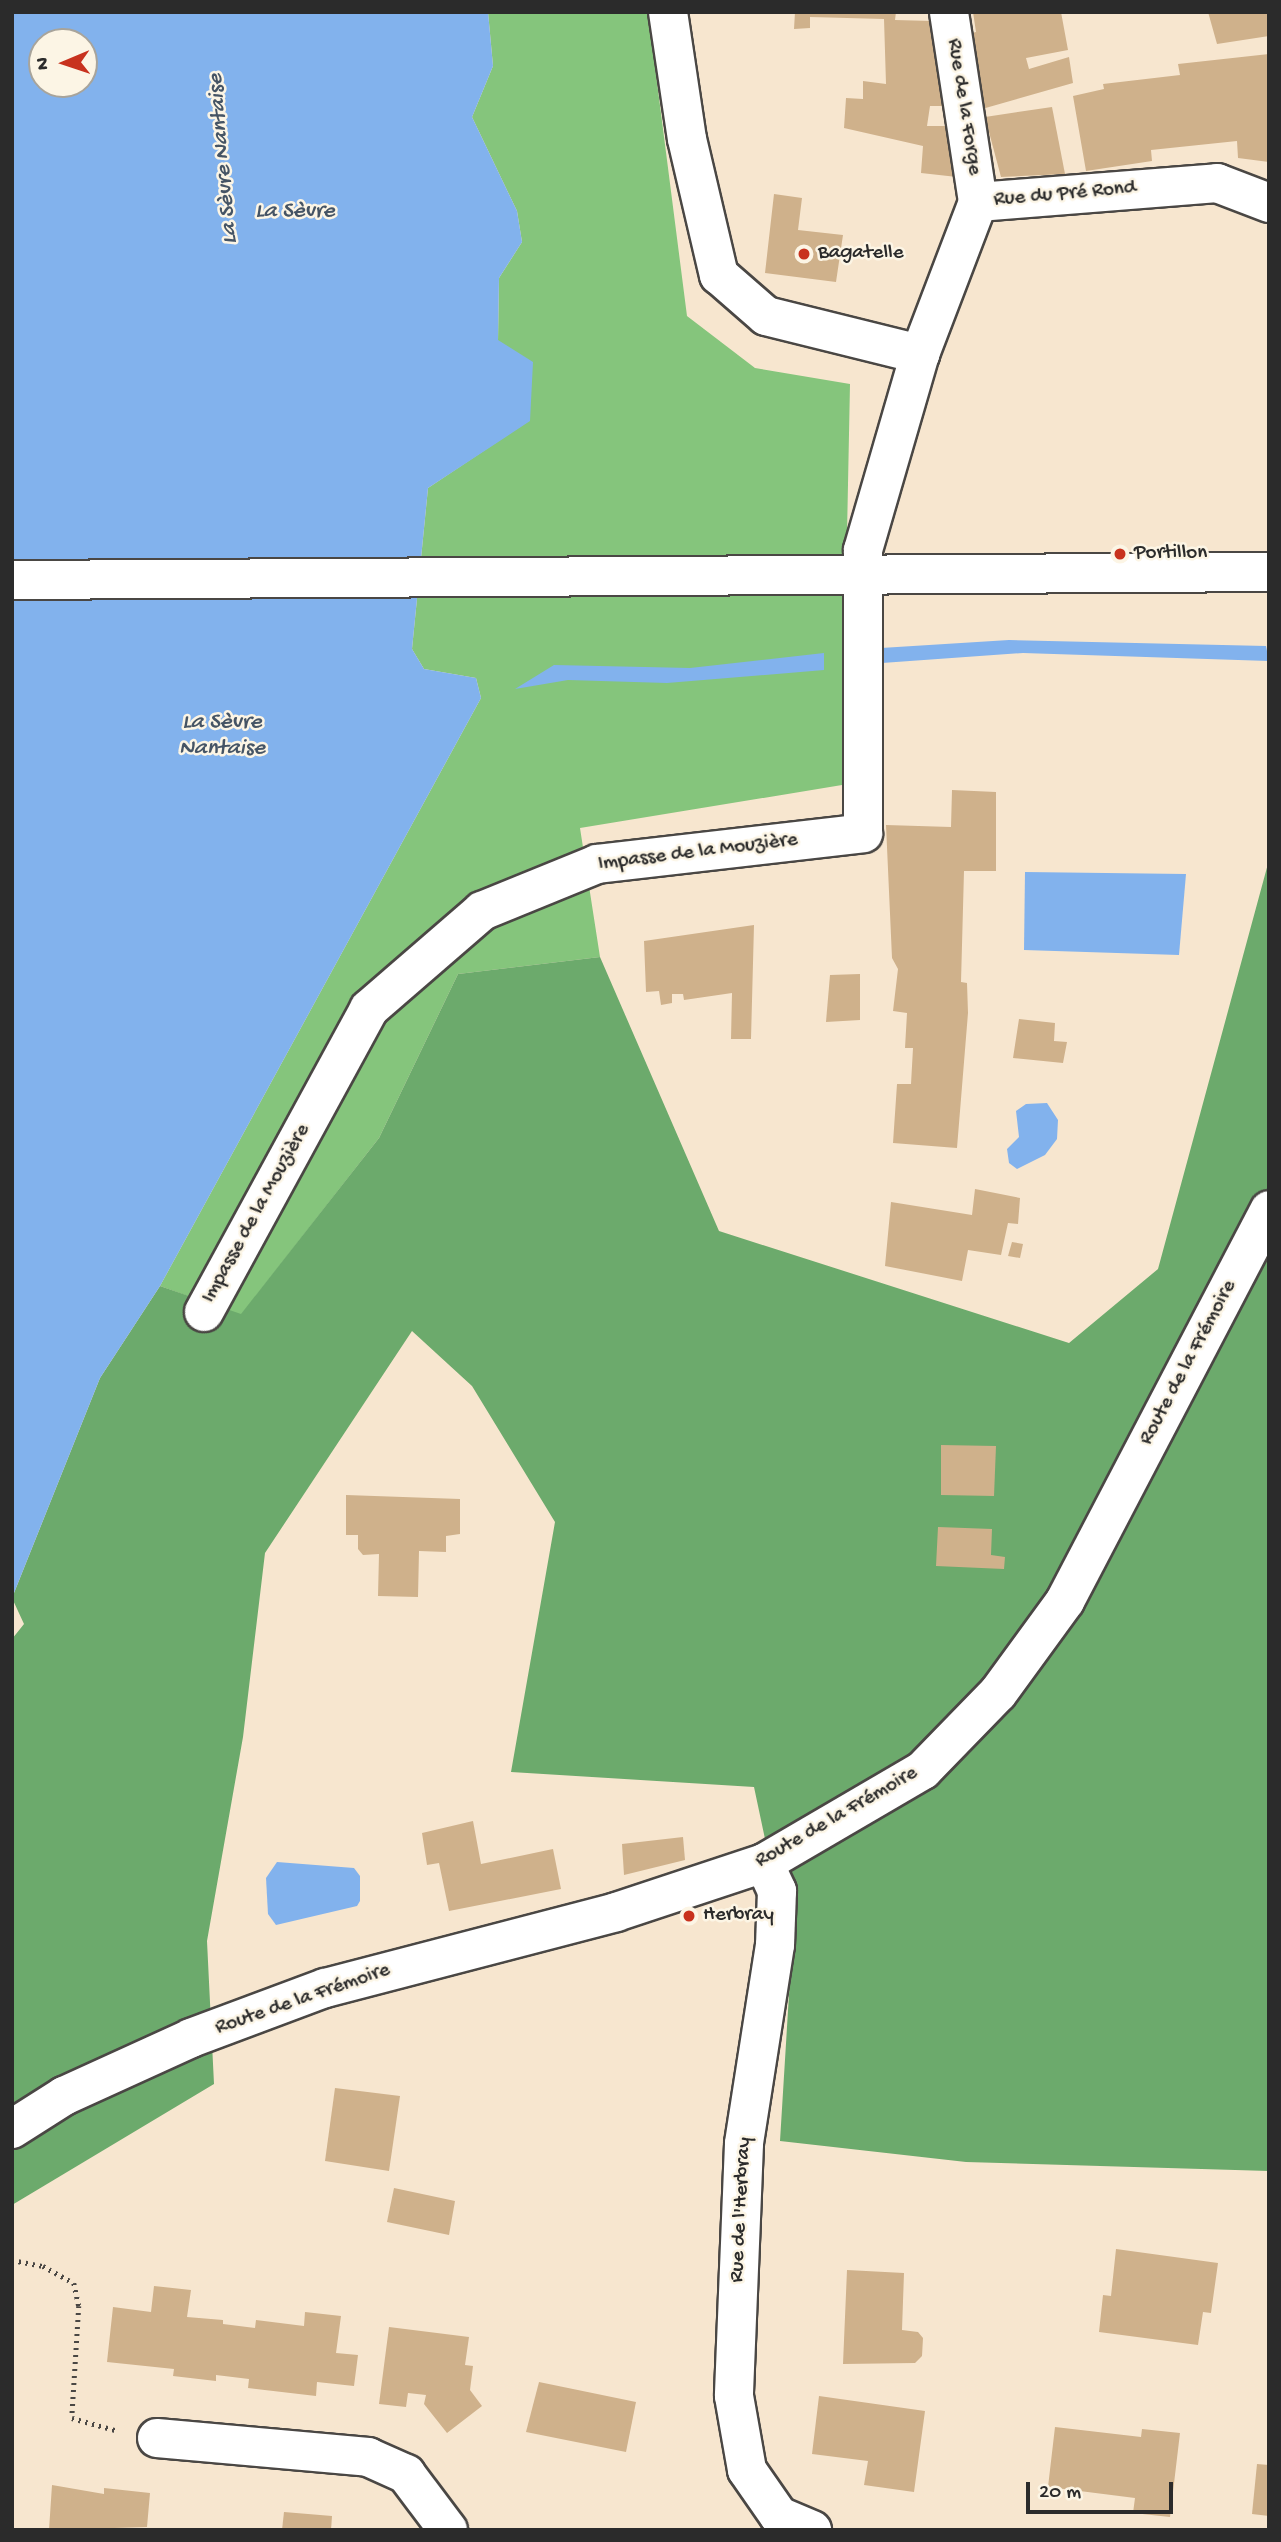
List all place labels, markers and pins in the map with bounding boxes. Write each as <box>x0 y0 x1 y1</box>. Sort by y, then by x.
place label: Bagatelle <box>818 241 903 267</box>
marker: Bagatelle <box>796 246 812 262</box>
place label: Portillon <box>1134 541 1207 567</box>
marker: Portillon <box>1112 546 1128 562</box>
place label: Herbray <box>703 1903 774 1929</box>
marker: Herbray <box>681 1908 697 1924</box>

